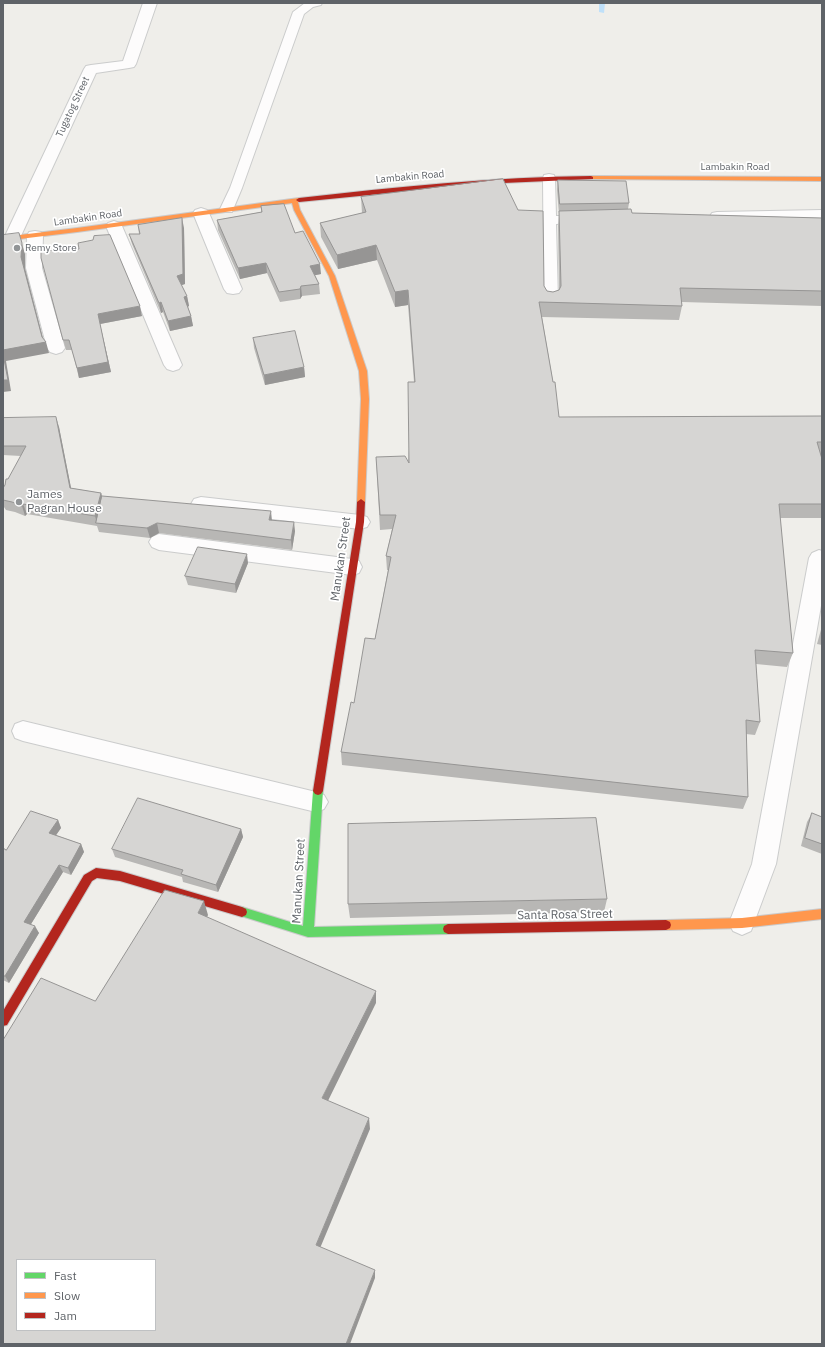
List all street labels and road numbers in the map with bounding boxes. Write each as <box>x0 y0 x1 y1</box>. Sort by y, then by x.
street label: Tugatog Street <box>54 75 92 139</box>
street label: Lambakin Road <box>700 161 770 173</box>
street label: Lambakin Road <box>375 168 445 186</box>
street label: Lambakin Road <box>53 207 123 229</box>
street label: Manukan Street <box>328 516 354 602</box>
street label: Manukan Street <box>290 838 308 924</box>
street label: Santa Rosa Street <box>517 907 613 923</box>

